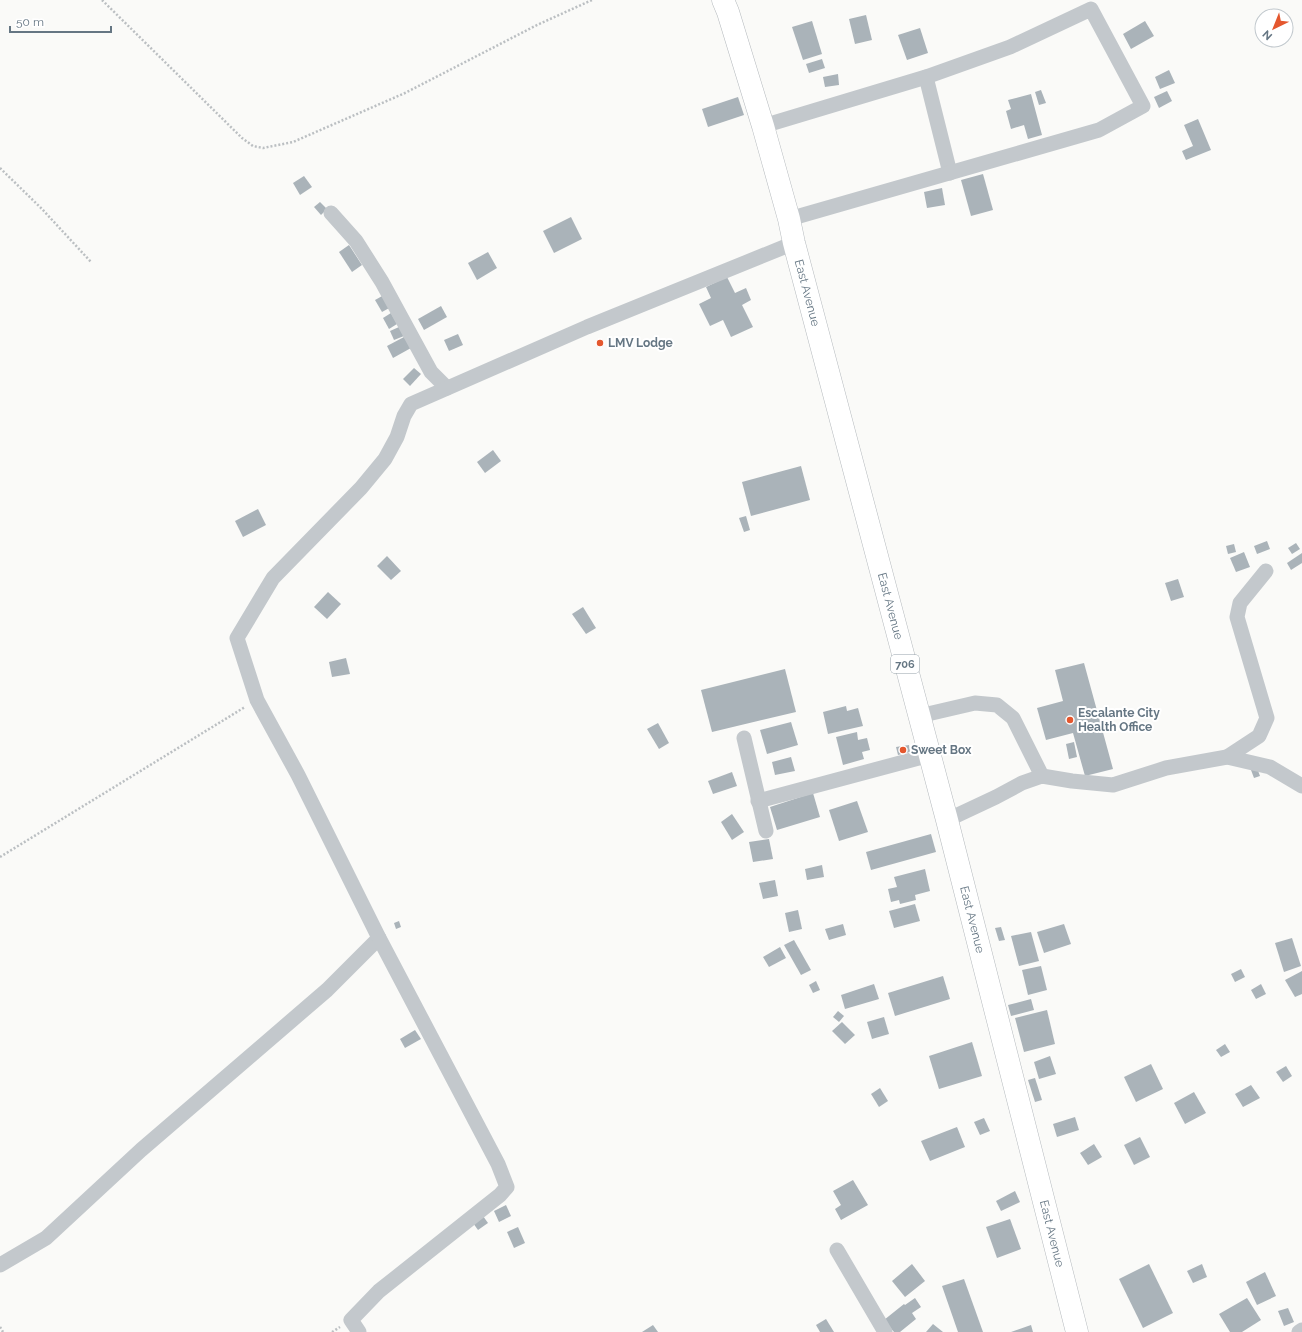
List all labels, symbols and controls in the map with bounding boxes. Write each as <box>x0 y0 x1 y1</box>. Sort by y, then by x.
scale bar <box>10 8 111 34</box>
north arrow <box>1254 8 1294 48</box>
text: 50 m <box>16 15 44 29</box>
text: N <box>1260 27 1275 43</box>
street label: East Avenue <box>792 258 823 328</box>
place label: LMV Lodge <box>608 336 673 350</box>
marker: LMV Lodge <box>595 338 605 348</box>
street label: East Avenue <box>875 571 906 641</box>
road number: 706 <box>891 655 919 673</box>
place label: Escalante City Health Office <box>1078 706 1160 734</box>
marker: Escalante City Health Office <box>1065 715 1075 725</box>
place label: Sweet Box <box>911 743 972 757</box>
marker: Sweet Box <box>898 745 908 755</box>
street label: East Avenue <box>957 885 987 954</box>
street label: East Avenue <box>1037 1199 1067 1269</box>

